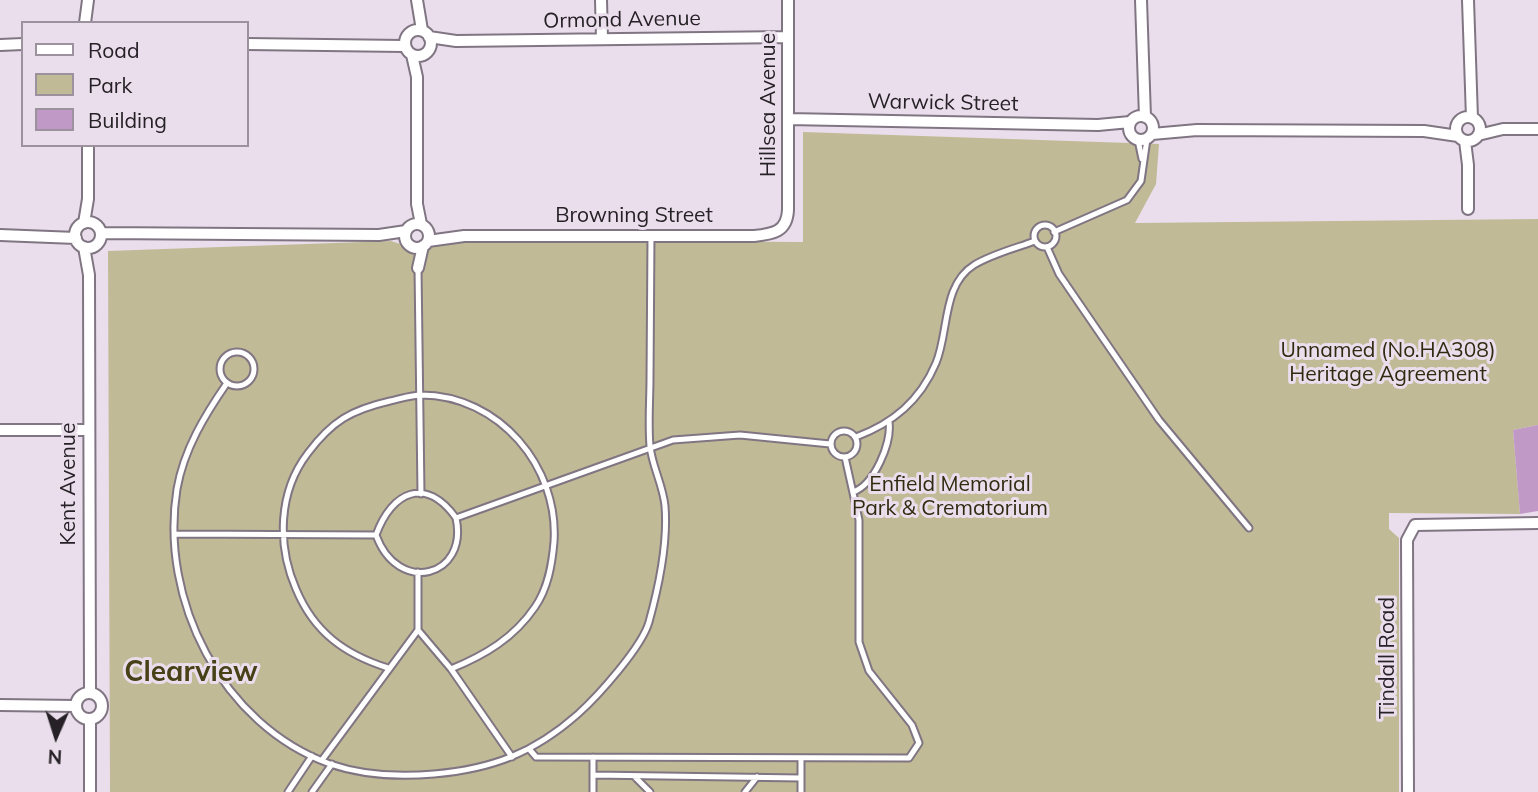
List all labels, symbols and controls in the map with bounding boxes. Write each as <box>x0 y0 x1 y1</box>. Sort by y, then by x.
street label: Ormond Avenue <box>543 6 701 34</box>
legend <box>21 21 248 147</box>
street label: Hillsea Avenue <box>756 33 782 177</box>
text: Road <box>88 37 139 63</box>
text: Park <box>88 72 132 98</box>
street label: Warwick Street <box>867 89 1019 117</box>
text: Building <box>88 107 167 133</box>
street label: Browning Street <box>555 203 713 229</box>
park label: Unnamed (No.HA308) Heritage Agreement <box>1280 338 1496 388</box>
street label: Kent Avenue <box>56 423 82 545</box>
park label: Enfield Memorial Park & Crematorium <box>852 472 1048 522</box>
street label: Tindall Road <box>1375 597 1401 719</box>
district label: Clearview <box>124 656 258 690</box>
north arrow <box>21 701 91 771</box>
text: N <box>47 745 63 769</box>

